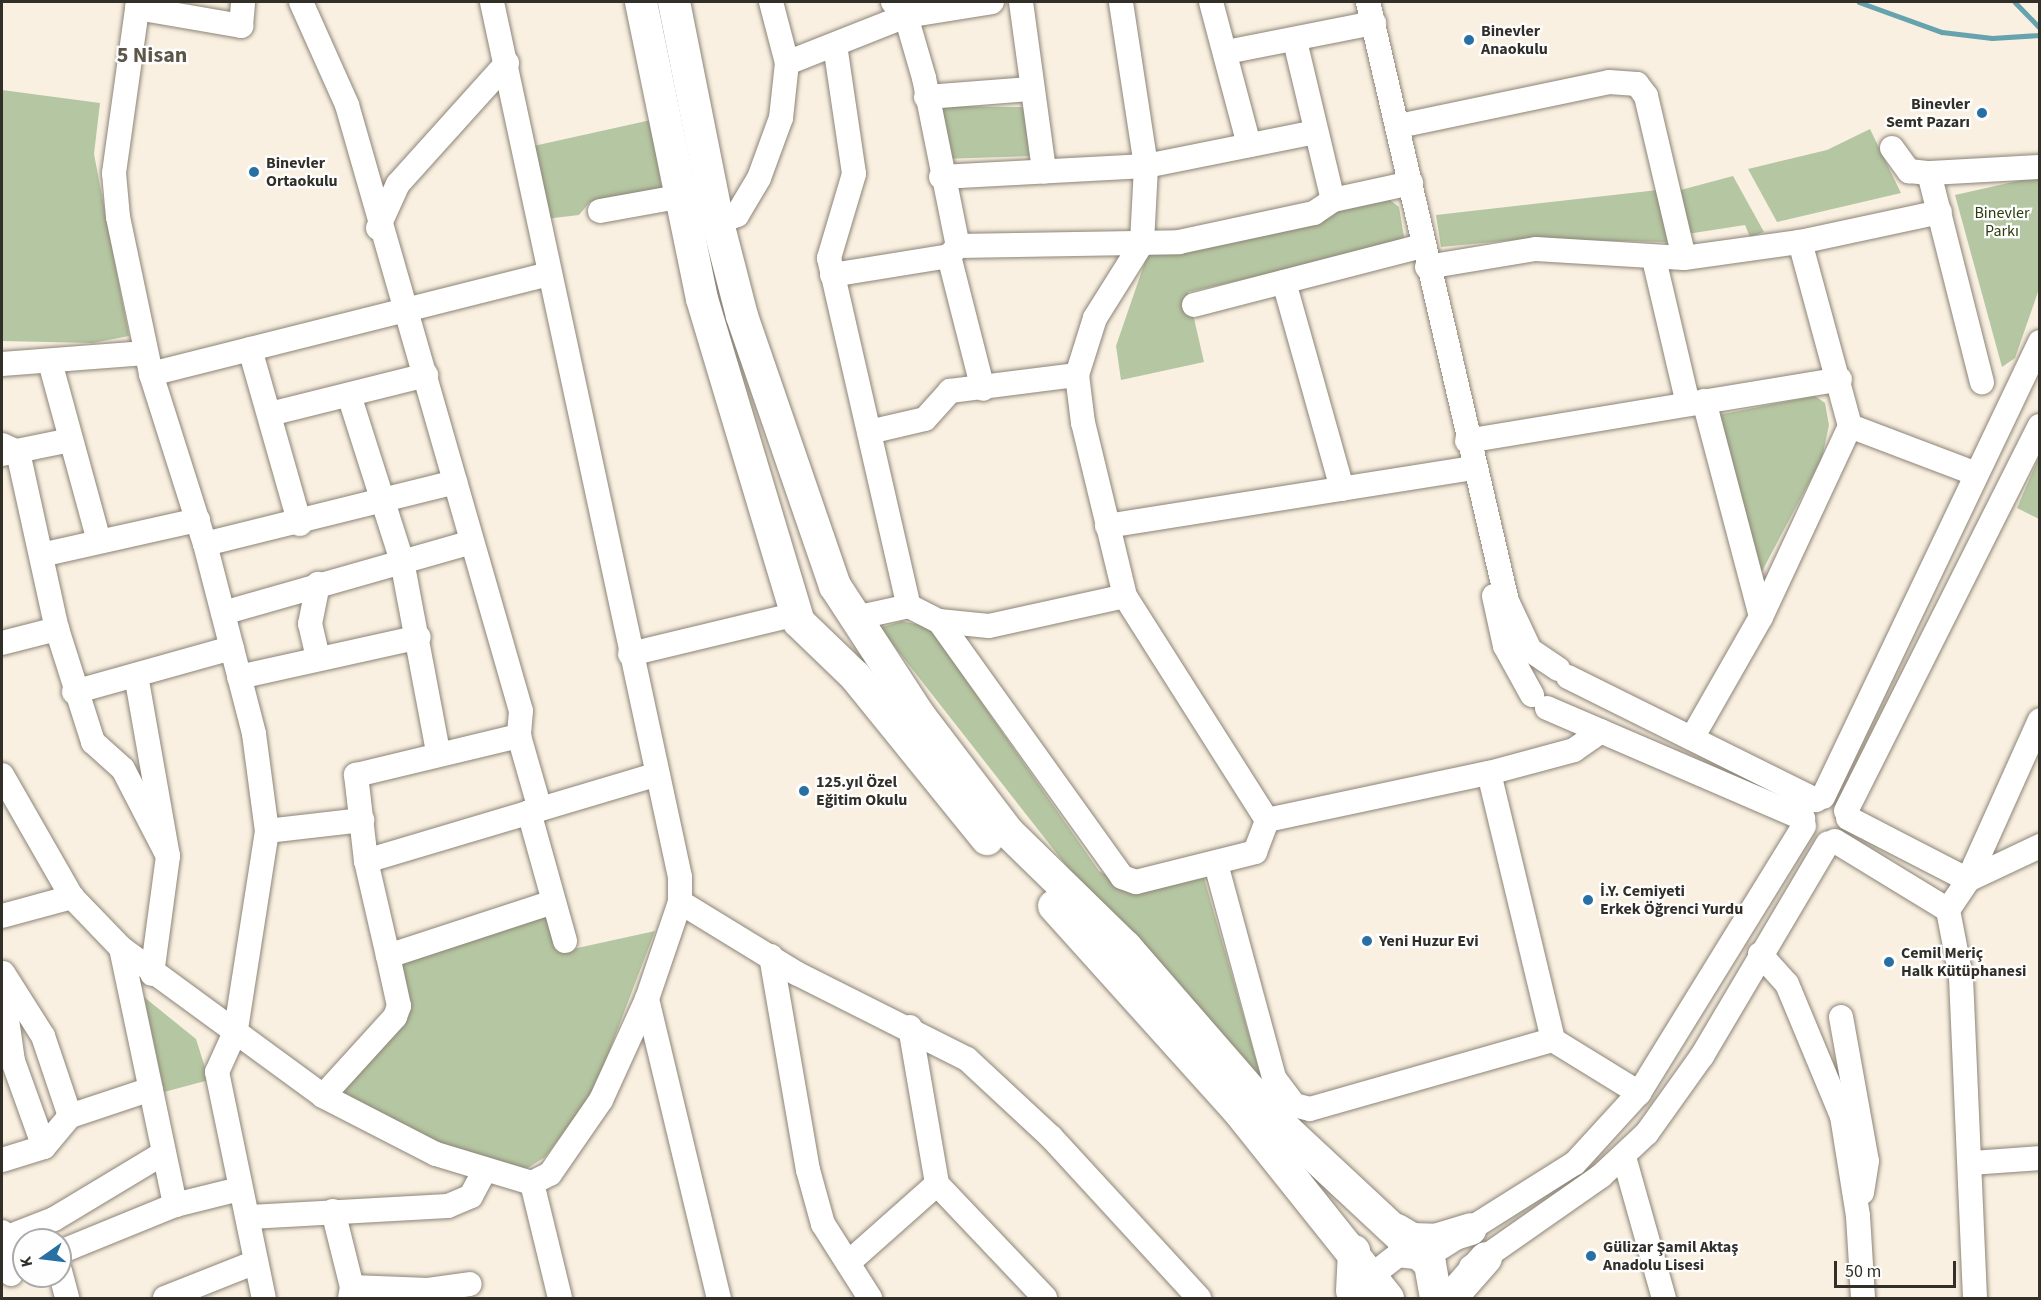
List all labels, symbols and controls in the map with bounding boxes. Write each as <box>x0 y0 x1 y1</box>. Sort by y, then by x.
place label: Binevler Anaokulu <box>1481 21 1548 59</box>
marker: Binevler Anaokulu <box>1462 33 1476 47</box>
district label: 5 Nisan <box>117 43 187 69</box>
place label: Binevler Semt Pazarı <box>1886 94 1970 132</box>
marker: Binevler Semt Pazarı <box>1975 106 1989 120</box>
place label: Binevler Ortaokulu <box>266 153 338 191</box>
marker: Binevler Ortaokulu <box>247 165 261 179</box>
park label: Binevler Parkı <box>1974 203 2030 241</box>
place label: 125.yıl Özel Eğitim Okulu <box>816 772 907 810</box>
marker: 125.yıl Özel Eğitim Okulu <box>797 784 811 798</box>
place label: İ.Y. Cemiyeti Erkek Öğrenci Yurdu <box>1600 881 1743 919</box>
marker: İ.Y. Cemiyeti Erkek Öğrenci Yurdu <box>1581 893 1595 907</box>
place label: Yeni Huzur Evi <box>1379 931 1479 951</box>
marker: Yeni Huzur Evi <box>1360 934 1374 948</box>
place label: Cemil Meriç Halk Kütüphanesi <box>1901 943 2026 981</box>
marker: Cemil Meriç Halk Kütüphanesi <box>1882 955 1896 969</box>
north arrow <box>12 1228 72 1288</box>
place label: Gülizar Şamil Aktaş Anadolu Lisesi <box>1603 1237 1738 1275</box>
marker: Gülizar Şamil Aktaş Anadolu Lisesi <box>1584 1249 1598 1263</box>
scale bar <box>1837 1249 1958 1287</box>
text: K <box>15 1254 38 1269</box>
text: 50 m <box>1845 1259 1881 1284</box>

